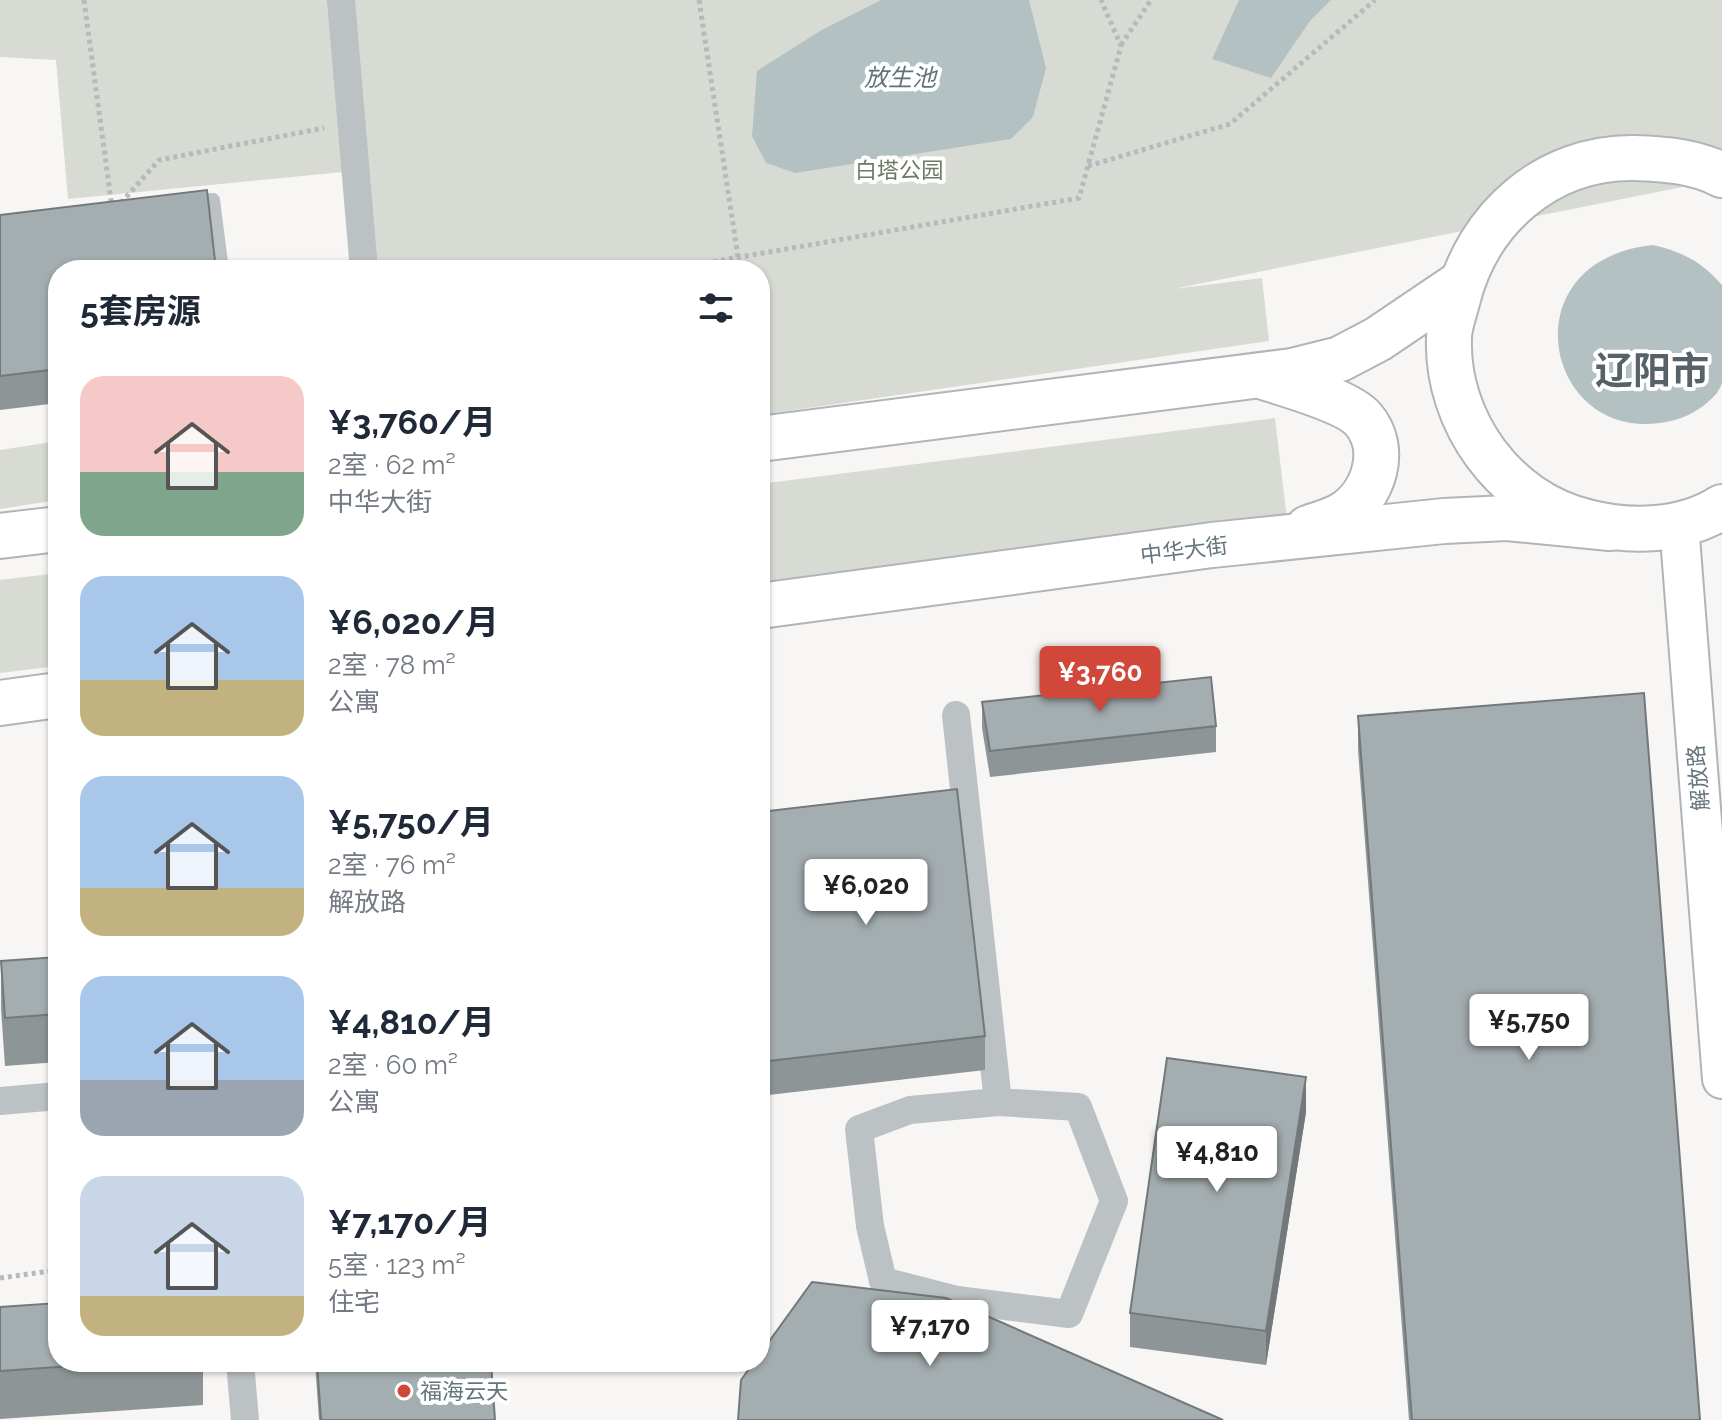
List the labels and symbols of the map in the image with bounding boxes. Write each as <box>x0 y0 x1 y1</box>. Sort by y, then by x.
water label: 放生池 <box>864 63 938 92</box>
park label: 白塔公园 <box>855 157 943 183</box>
district label: 辽阳市 <box>1595 348 1709 393</box>
street label: 中华大街 <box>1139 532 1229 568</box>
pin: ¥3,760 <box>1035 646 1165 714</box>
street label: 解放路 <box>1682 744 1714 812</box>
pin: ¥6,020 <box>801 859 931 927</box>
pin: ¥5,750 <box>1464 994 1594 1062</box>
pin: ¥4,810 <box>1152 1126 1282 1194</box>
pin: ¥7,170 <box>865 1300 995 1368</box>
place label: 福海云天 <box>420 1378 508 1404</box>
marker: 福海云天 <box>395 1382 413 1400</box>

